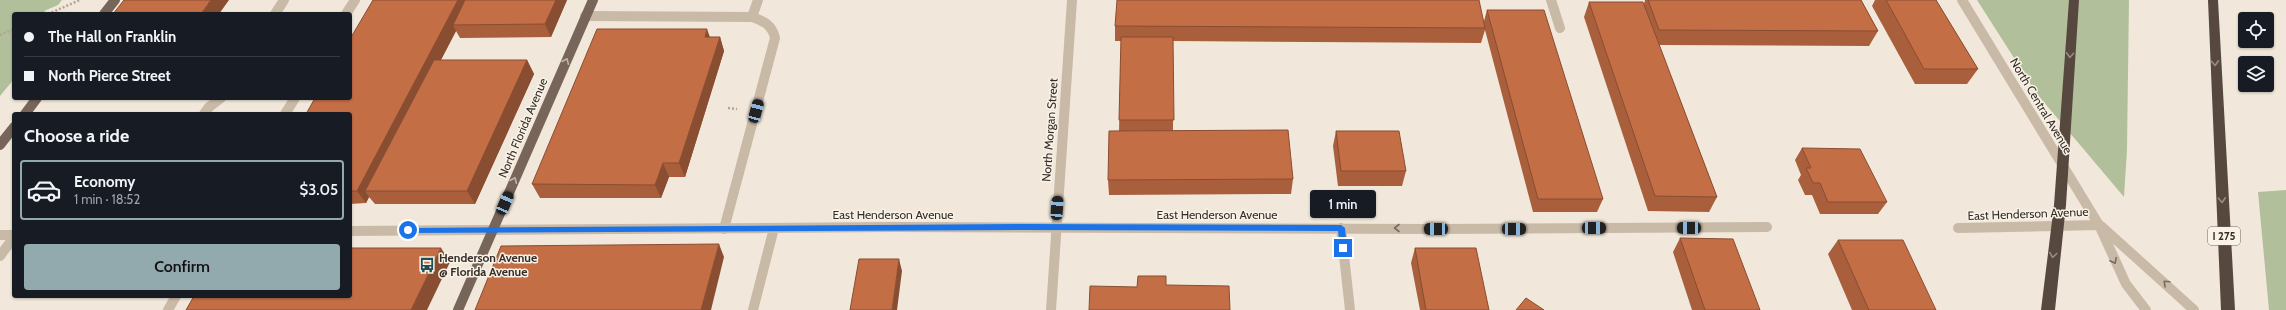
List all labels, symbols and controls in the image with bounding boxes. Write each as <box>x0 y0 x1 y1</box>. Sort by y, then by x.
map controls <box>2238 12 2274 92</box>
button: locate <box>2238 12 2274 48</box>
text: The Hall on Franklin <box>48 28 176 46</box>
one-way arrow <box>2066 52 2075 58</box>
street label: North Central Avenue <box>2007 55 2076 156</box>
button: layers <box>2238 56 2274 92</box>
one-way arrow <box>561 58 569 65</box>
one-way arrow <box>2211 60 2219 66</box>
text: North Pierce Street <box>48 67 171 85</box>
street label: North Florida Avenue <box>495 76 550 180</box>
street label: North Morgan Street <box>1038 78 1061 182</box>
car <box>747 98 765 124</box>
text: Choose a ride <box>24 125 129 147</box>
icon: car <box>26 172 62 208</box>
text: Economy <box>74 173 135 191</box>
one-way arrow <box>510 177 518 184</box>
text: $3.05 <box>299 181 338 199</box>
car <box>495 190 515 216</box>
callout: 1 min <box>1310 190 1376 218</box>
text: 1 min · 18:52 <box>74 191 140 207</box>
car <box>1050 196 1064 220</box>
text: 1 min <box>1328 196 1358 212</box>
one-way arrow <box>2217 197 2226 203</box>
street label: East Henderson Avenue <box>1967 204 2089 223</box>
street label: East Henderson Avenue <box>833 207 953 222</box>
street label: East Henderson Avenue <box>1157 207 1277 222</box>
route start <box>399 221 417 239</box>
car <box>1582 222 1606 234</box>
car <box>1677 222 1701 234</box>
car <box>1424 223 1448 235</box>
car <box>1502 223 1526 235</box>
one-way arrow <box>1394 224 1400 233</box>
road number: I 275 <box>2208 227 2240 245</box>
route end <box>1334 239 1352 257</box>
button: Confirm <box>24 244 340 290</box>
place label: Henderson Avenue @ Florida Avenue <box>439 250 537 279</box>
one-way arrow <box>2049 252 2058 258</box>
bus stop icon: Henderson Avenue @ Florida Avenue <box>418 256 436 274</box>
one-way arrow <box>2109 256 2117 264</box>
one-way arrow <box>2163 281 2170 288</box>

